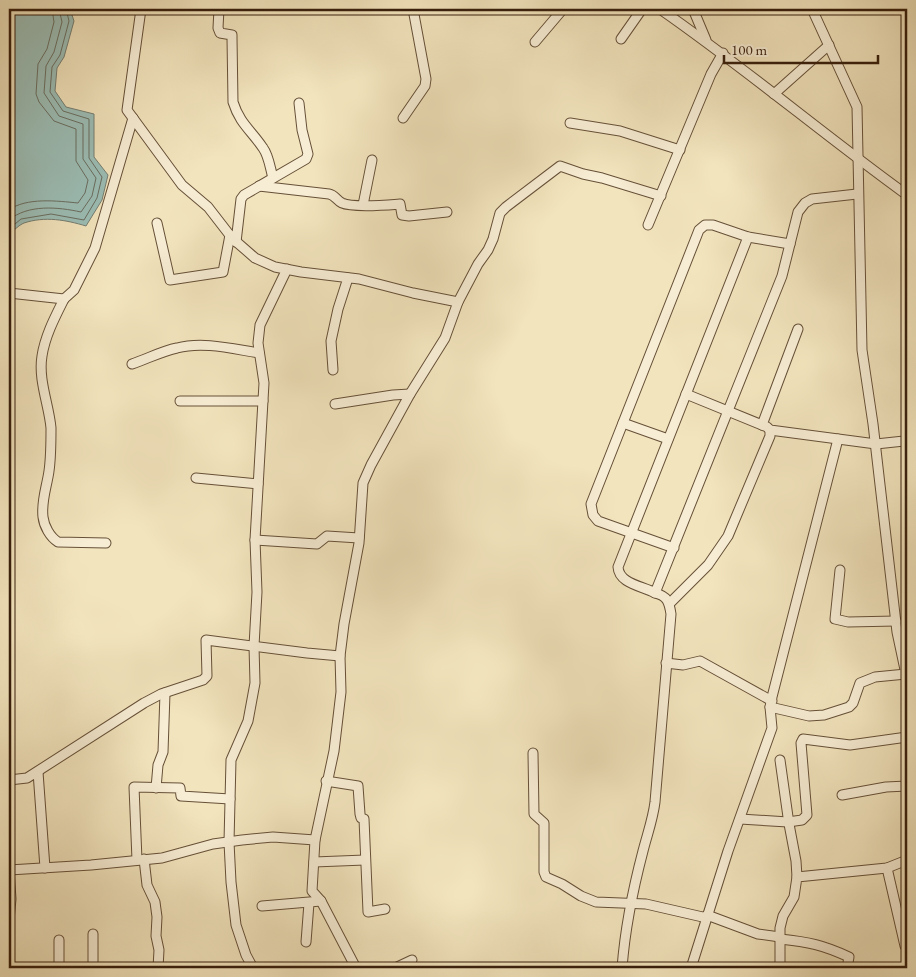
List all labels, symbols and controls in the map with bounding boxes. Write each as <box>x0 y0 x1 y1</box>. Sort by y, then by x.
scale bar <box>724 32 877 64</box>
text: 100 m <box>731 40 768 59</box>

